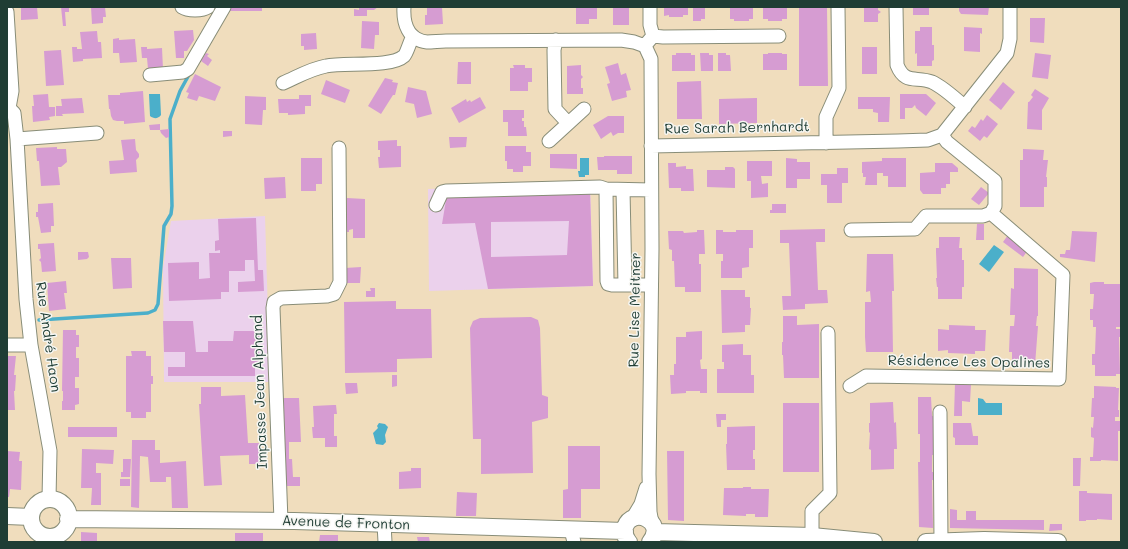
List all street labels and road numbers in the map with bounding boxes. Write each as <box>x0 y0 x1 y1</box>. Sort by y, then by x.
street label: Rue Sarah Bernhardt <box>664 118 810 138</box>
street label: Rue Lise Meitner <box>626 252 644 368</box>
street label: Rue André Haon <box>32 281 64 393</box>
street label: Impasse Jean Alphand <box>249 315 271 469</box>
street label: Résidence Les Opalines <box>888 352 1050 372</box>
street label: Avenue de Fronton <box>282 512 410 534</box>

